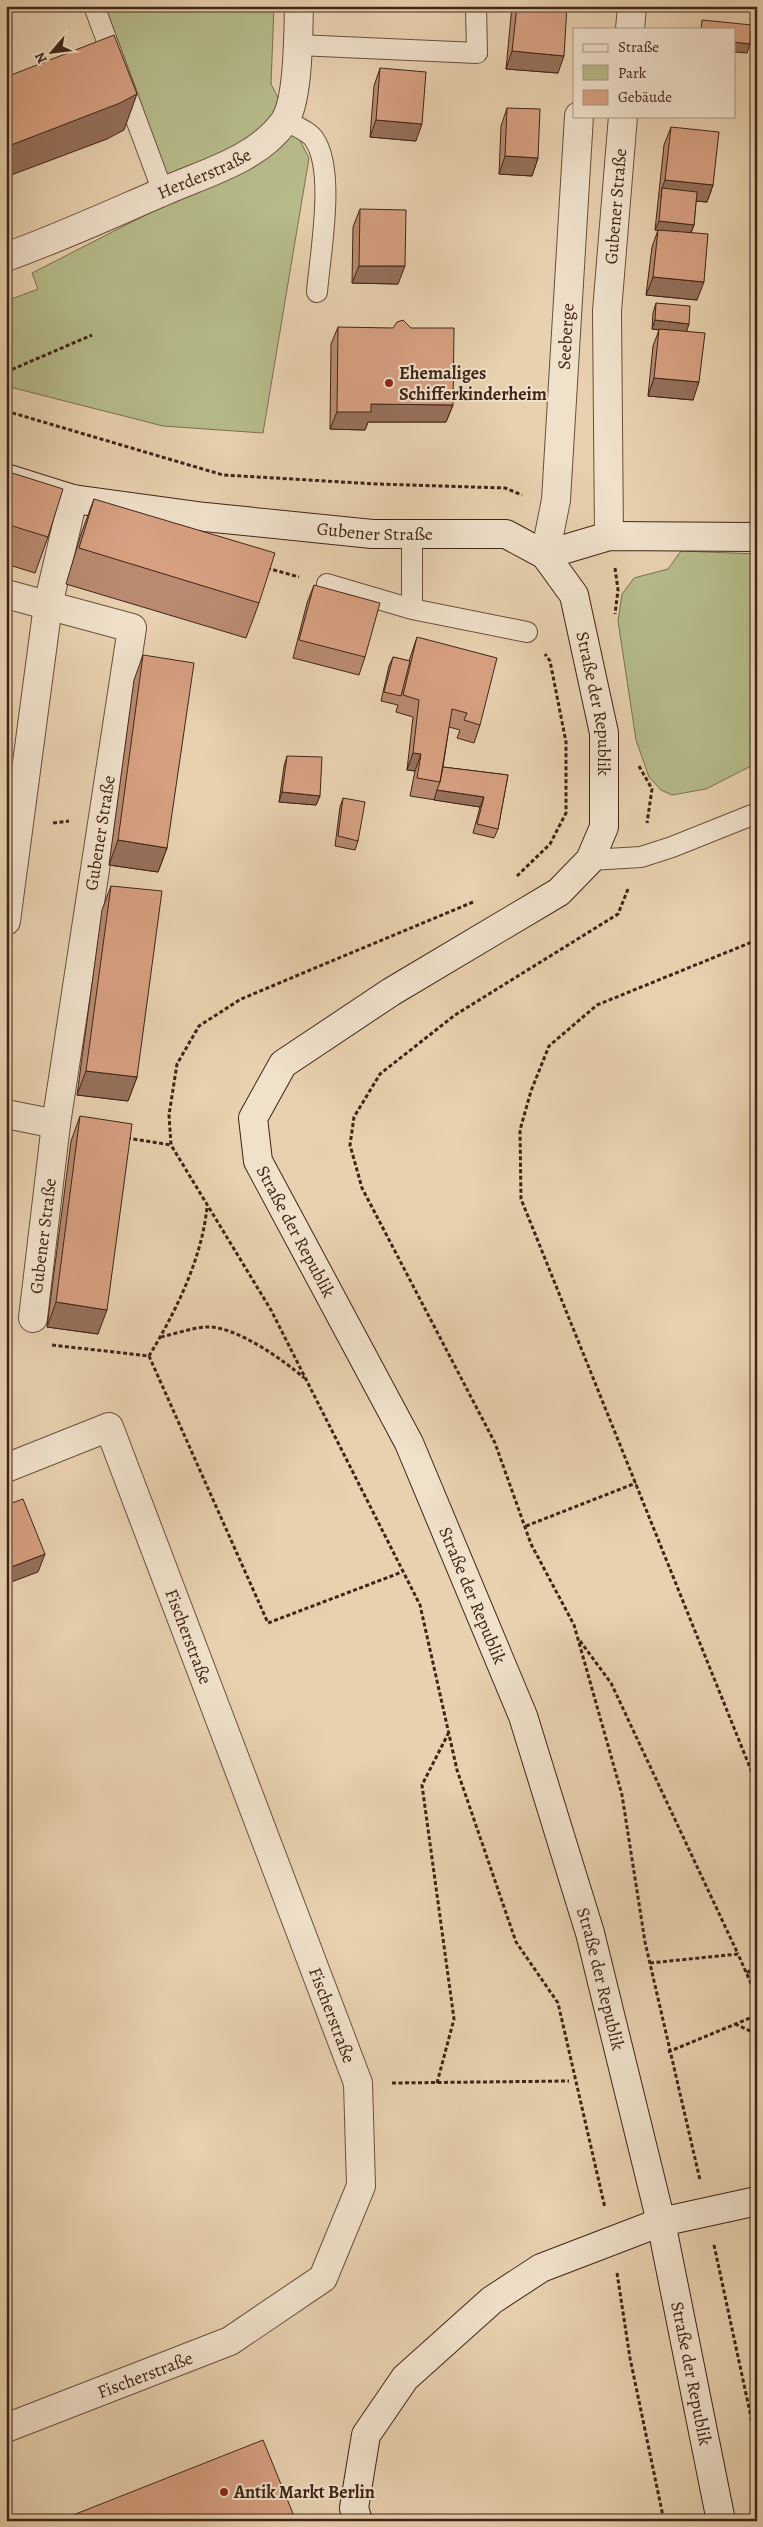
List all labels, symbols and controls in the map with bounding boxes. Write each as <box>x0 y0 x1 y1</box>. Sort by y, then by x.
north arrow <box>28 28 78 78</box>
legend <box>573 28 736 118</box>
text: Straße <box>618 37 659 57</box>
text: N <box>30 49 52 67</box>
text: Park <box>618 63 647 83</box>
text: Gebäude <box>618 87 672 107</box>
street label: Herderstraße <box>154 143 256 205</box>
street label: Gubener Straße <box>599 147 632 265</box>
street label: Seeberge <box>552 302 580 370</box>
place label: Ehemaliges Schifferkinderheim <box>399 361 547 406</box>
marker: Ehemaliges Schifferkinderheim <box>383 377 395 389</box>
street label: Gubener Straße <box>316 516 433 546</box>
street label: Straße der Republik <box>570 629 616 776</box>
street label: Gubener Straße <box>79 774 121 892</box>
street label: Straße der Republik <box>251 1161 341 1302</box>
street label: Gubener Straße <box>24 1177 62 1295</box>
street label: Straße der Republik <box>433 1523 512 1668</box>
street label: Fischerstraße <box>159 1585 218 1688</box>
street label: Straße der Republik <box>571 1905 630 2053</box>
street label: Fischerstraße <box>303 1964 361 2066</box>
street label: Straße der Republik <box>665 2299 718 2448</box>
street label: Fischerstraße <box>94 2346 196 2404</box>
place label: Antik Markt Berlin <box>233 2480 375 2504</box>
marker: Antik Markt Berlin <box>218 2486 230 2498</box>

